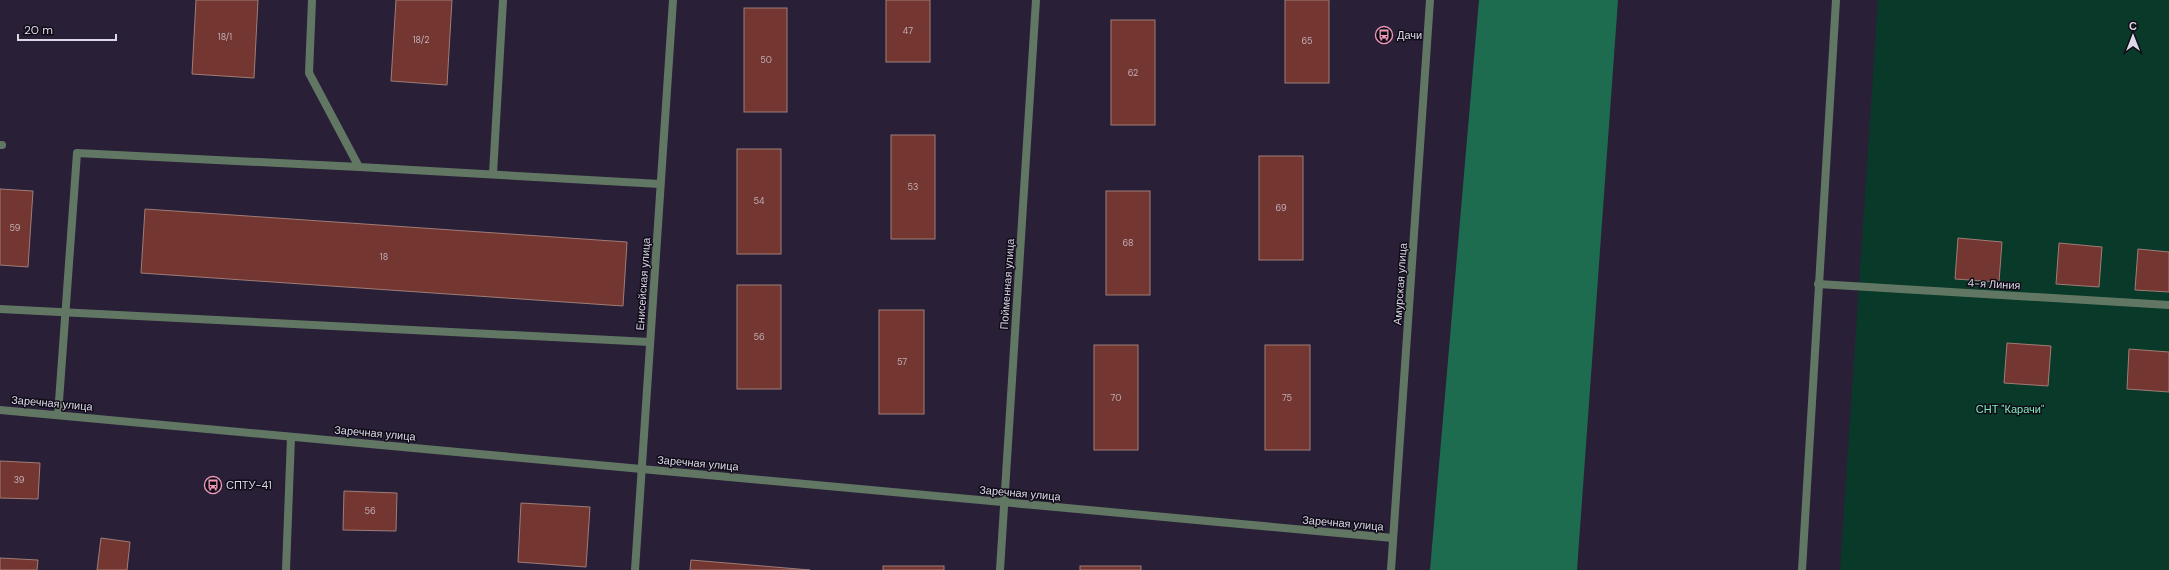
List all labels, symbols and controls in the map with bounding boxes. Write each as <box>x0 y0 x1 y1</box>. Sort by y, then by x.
scale bar <box>18 16 116 42</box>
north arrow <box>2113 16 2153 56</box>
text: С <box>2129 19 2137 33</box>
text: 20 m <box>24 22 53 38</box>
house number: 47 <box>903 25 913 37</box>
bus stop icon: Дачи <box>1374 25 1394 45</box>
place label: Дачи <box>1397 28 1422 42</box>
house number: 18/1 <box>218 31 232 43</box>
house number: 18/2 <box>413 34 429 46</box>
house number: 65 <box>1302 35 1312 47</box>
house number: 50 <box>760 54 772 66</box>
house number: 62 <box>1128 67 1138 79</box>
house number: 53 <box>908 181 918 193</box>
house number: 54 <box>754 195 765 207</box>
house number: 69 <box>1275 202 1287 214</box>
house number: 59 <box>10 222 21 234</box>
street label: Енисейская улица <box>633 236 653 331</box>
street label: Пойменная улица <box>997 237 1017 330</box>
house number: 68 <box>1122 237 1134 249</box>
street label: Амурская улица <box>1390 242 1410 326</box>
house number: 18 <box>380 251 388 263</box>
street label: 4-я Линия <box>1967 276 2021 292</box>
house number: 56 <box>753 331 765 343</box>
house number: 57 <box>897 356 907 368</box>
street label: Заречная улица <box>11 392 94 414</box>
house number: 70 <box>1111 392 1121 404</box>
house number: 75 <box>1282 392 1292 404</box>
park label: СНТ "Карачи" <box>1976 402 2044 416</box>
street label: Заречная улица <box>334 422 417 444</box>
street label: Заречная улица <box>657 452 740 474</box>
house number: 39 <box>14 474 25 486</box>
bus stop icon: СПТУ-41 <box>203 475 223 495</box>
place label: СПТУ-41 <box>226 478 272 492</box>
street label: Заречная улица <box>979 482 1062 504</box>
house number: 56 <box>364 505 376 517</box>
street label: Заречная улица <box>1302 512 1385 534</box>

